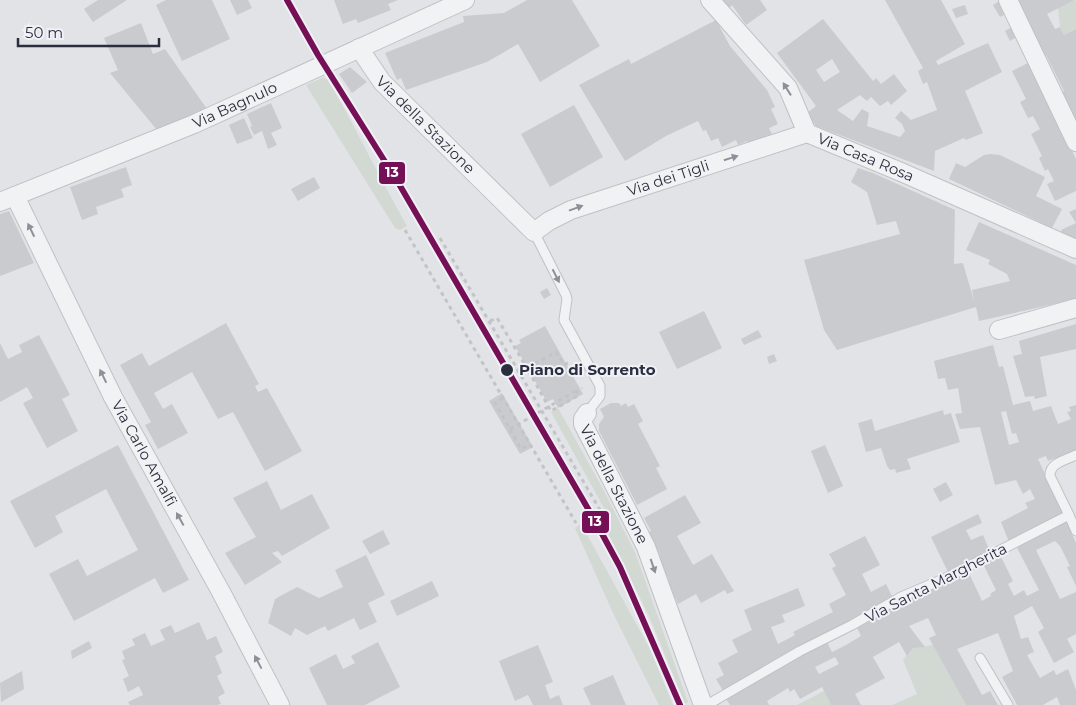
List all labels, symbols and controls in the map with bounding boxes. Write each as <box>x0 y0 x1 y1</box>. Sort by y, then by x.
scale bar <box>18 15 159 47</box>
text: 50 m <box>25 23 63 42</box>
street label: Via della Stazione <box>372 72 479 177</box>
street label: Via Bagnulo <box>189 77 280 132</box>
one-way arrow <box>782 82 791 95</box>
street label: Via Casa Rosa <box>815 128 917 186</box>
one-way arrow <box>723 153 738 161</box>
street label: Via dei Tigli <box>625 156 712 200</box>
line badge: 13 <box>378 161 406 185</box>
text: 13 <box>385 163 399 181</box>
one-way arrow <box>569 204 584 212</box>
one-way arrow <box>27 223 35 237</box>
one-way arrow <box>552 269 560 283</box>
place label: Piano di Sorrento <box>519 360 656 379</box>
marker: Piano di Sorrento <box>499 362 515 378</box>
one-way arrow <box>98 369 106 383</box>
street label: Via Carlo Amalfi <box>108 397 182 509</box>
street label: Via della Stazione <box>576 421 653 547</box>
line badge: 13 <box>581 510 610 534</box>
one-way arrow <box>176 512 184 526</box>
text: 13 <box>588 512 602 530</box>
street label: Via Santa Margherita <box>862 539 1010 627</box>
one-way arrow <box>649 559 657 574</box>
one-way arrow <box>254 655 262 669</box>

